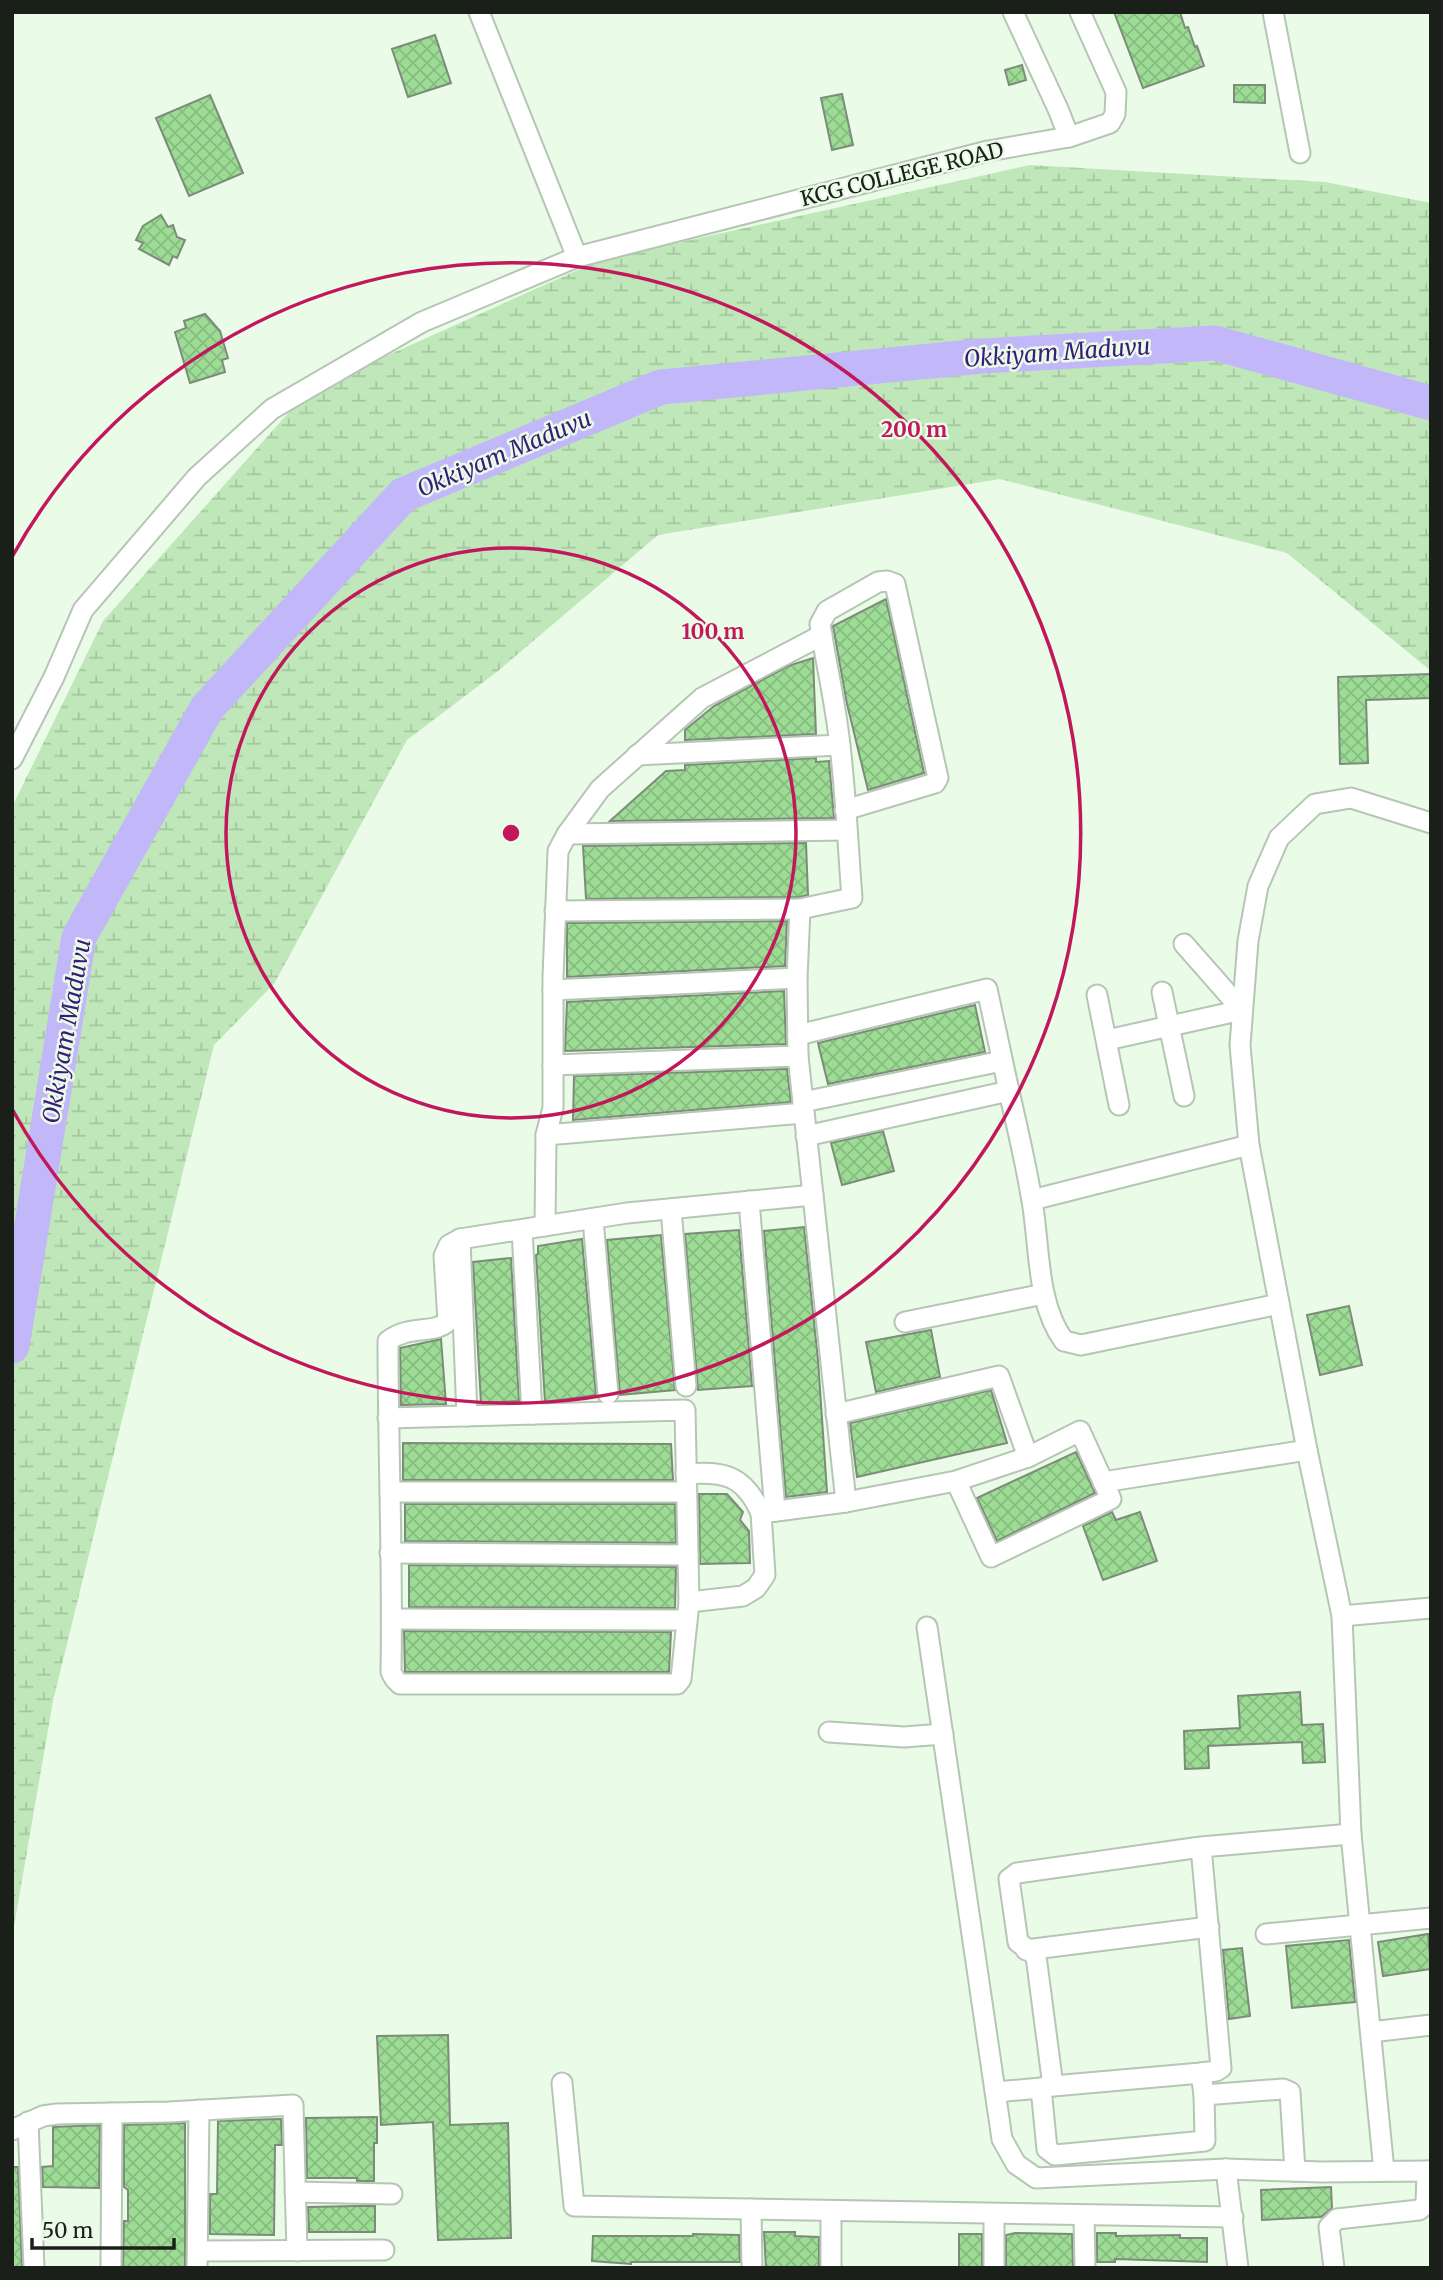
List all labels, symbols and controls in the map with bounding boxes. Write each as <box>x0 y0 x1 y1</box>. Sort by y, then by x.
street label: KCG COLLEGE ROAD <box>798 136 1007 212</box>
water label: Okkiyam Maduvu <box>963 331 1151 373</box>
water label: Okkiyam Maduvu <box>412 403 596 503</box>
text: 200 m <box>881 416 947 443</box>
text: 100 m <box>682 618 744 645</box>
centre of rings <box>499 821 523 845</box>
water label: Okkiyam Maduvu <box>36 937 96 1125</box>
scale bar <box>32 2206 173 2250</box>
text: 50 m <box>42 2217 93 2244</box>

